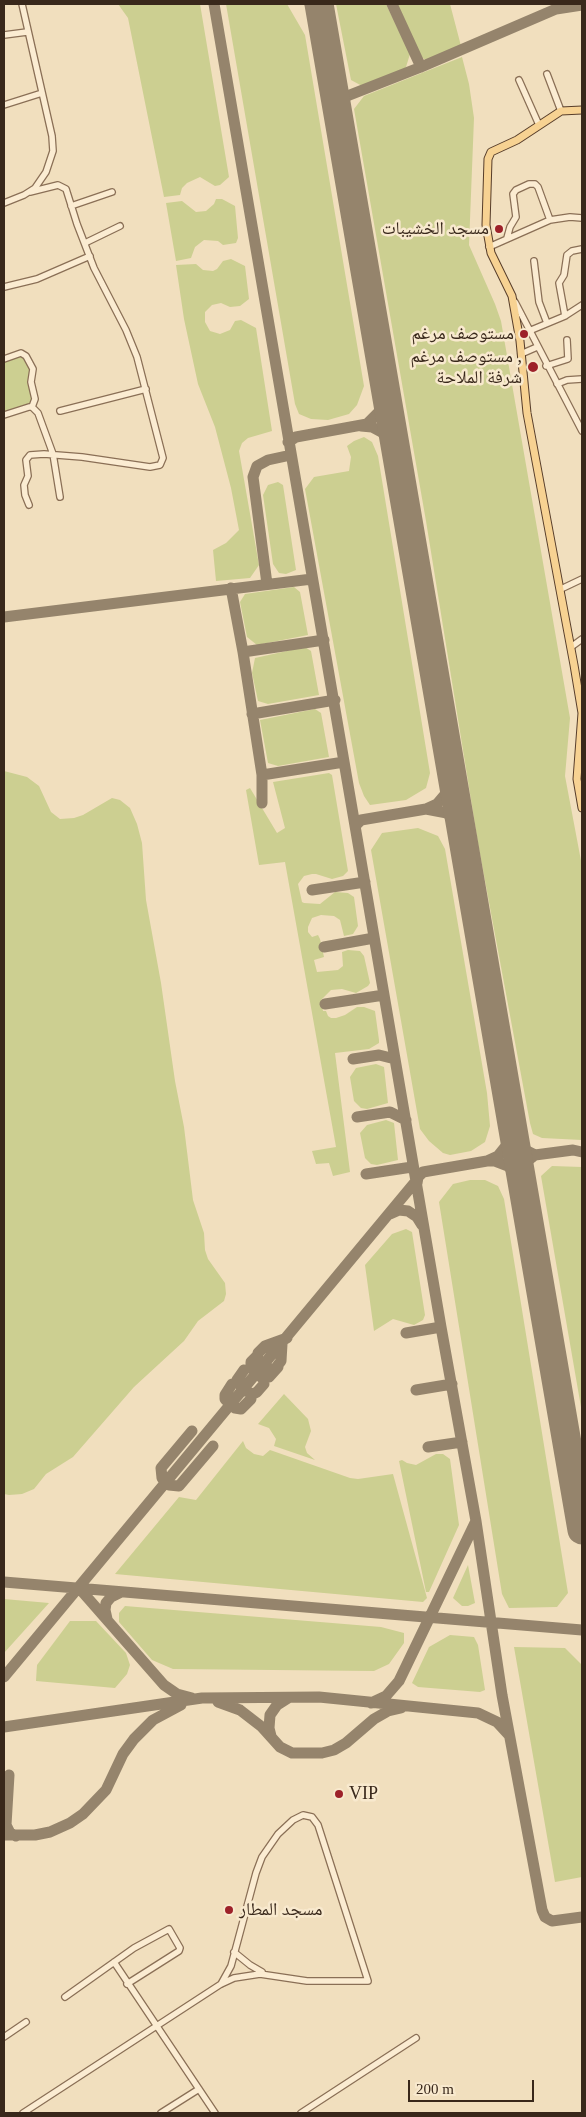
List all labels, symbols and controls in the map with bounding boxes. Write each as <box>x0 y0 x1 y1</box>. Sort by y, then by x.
place label: مسجد الخشيبات <box>382 218 489 240</box>
marker: مسجد الخشيبات <box>493 223 505 235</box>
place label: مستوصف مرغم <box>412 323 514 345</box>
marker: مستوصف مرغم <box>518 328 530 340</box>
place label: مستوصف مرغم , شرفة الملاحة <box>411 346 522 388</box>
marker: مستوصف مرغم , شرفة الملاحة <box>526 360 540 374</box>
place label: VIP <box>349 1783 378 1805</box>
marker: VIP <box>333 1788 345 1800</box>
place label: مسجد المطار <box>239 1899 323 1921</box>
marker: مسجد المطار <box>223 1904 235 1916</box>
scale bar <box>411 2070 537 2102</box>
text: 200 m <box>416 2081 454 2097</box>

